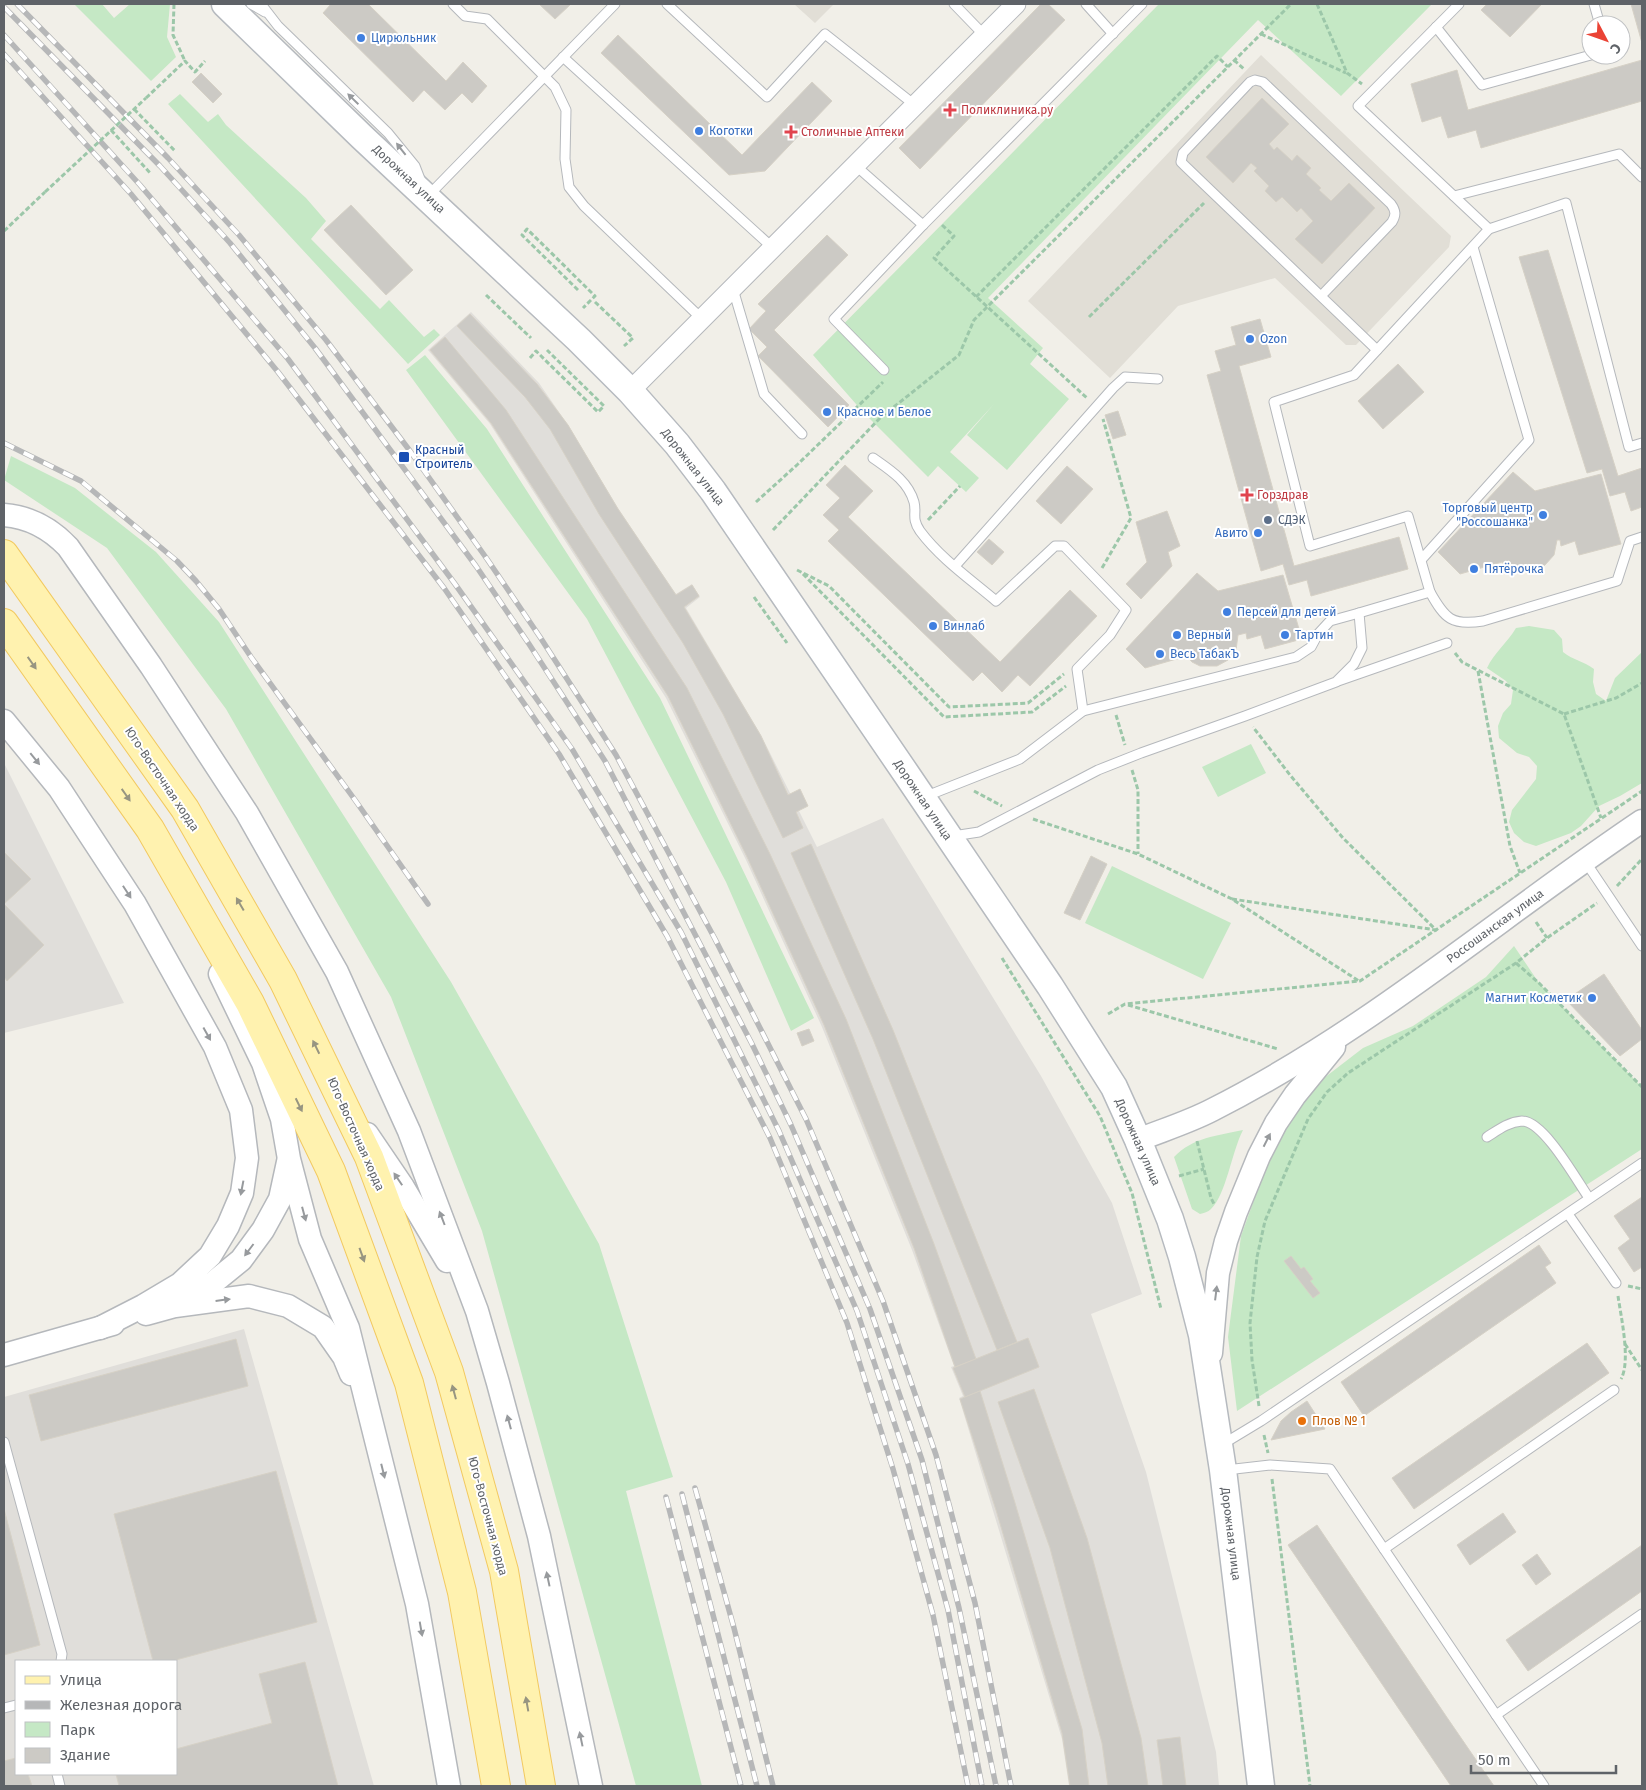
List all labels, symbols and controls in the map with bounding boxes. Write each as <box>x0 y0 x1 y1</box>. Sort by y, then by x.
north arrow <box>1581 15 1631 65</box>
place label: Цирюльник <box>371 31 437 45</box>
marker: Цирюльник <box>355 32 367 44</box>
text: С <box>1606 40 1624 57</box>
one-way arrow <box>348 93 360 105</box>
marker: Поликлиника.ру <box>943 103 957 117</box>
place label: Поликлиника.ру <box>961 103 1053 117</box>
place label: Коготки <box>709 124 753 138</box>
marker: Коготки <box>693 125 705 137</box>
place label: Столичные Аптеки <box>801 125 905 139</box>
marker: Столичные Аптеки <box>785 126 797 138</box>
street label: Дорожная улица <box>369 141 448 216</box>
one-way arrow <box>395 143 406 156</box>
place label: Ozon <box>1260 332 1287 346</box>
marker: Ozon <box>1244 333 1256 345</box>
place label: Красное и Белое <box>837 405 931 419</box>
marker: Красное и Белое <box>821 406 833 418</box>
street label: Дорожная улица <box>658 425 727 508</box>
place label: Красный Строитель <box>415 443 473 471</box>
marker: Красный Строитель <box>397 450 411 464</box>
place label: Горздрав <box>1257 488 1309 502</box>
marker: Горздрав <box>1241 489 1253 501</box>
place label: Торговый центр "Россошанка" <box>1442 501 1533 529</box>
marker: Торговый центр "Россошанка" <box>1537 509 1549 521</box>
place label: СДЭК <box>1278 513 1306 527</box>
marker: СДЭК <box>1262 514 1274 526</box>
place label: Авито <box>1215 526 1248 540</box>
marker: Авито <box>1252 527 1264 539</box>
place label: Пятёрочка <box>1484 562 1544 576</box>
marker: Пятёрочка <box>1468 563 1480 575</box>
place label: Персей для детей <box>1237 605 1336 619</box>
marker: Персей для детей <box>1221 606 1233 618</box>
place label: Винлаб <box>943 619 985 633</box>
marker: Винлаб <box>927 620 939 632</box>
place label: Верный <box>1187 628 1231 642</box>
place label: Тартин <box>1295 628 1334 642</box>
marker: Верный <box>1171 629 1183 641</box>
marker: Тартин <box>1279 629 1291 641</box>
place label: Весь ТабакЪ <box>1170 647 1239 661</box>
marker: Весь ТабакЪ <box>1154 648 1166 660</box>
one-way arrow <box>27 656 37 670</box>
street label: Юго-Восточная хорда <box>122 724 202 834</box>
one-way arrow <box>29 752 40 765</box>
street label: Дорожная улица <box>890 756 955 843</box>
one-way arrow <box>121 789 131 802</box>
one-way arrow <box>122 886 132 899</box>
street label: Россошанская улица <box>1444 886 1546 966</box>
one-way arrow <box>235 897 244 910</box>
place label: Магнит Косметик <box>1485 991 1583 1005</box>
marker: Магнит Косметик <box>1586 992 1598 1004</box>
one-way arrow <box>203 1027 212 1040</box>
one-way arrow <box>312 1040 320 1054</box>
street label: Юго-Восточная хорда <box>325 1075 387 1193</box>
street label: Дорожная улица <box>1112 1095 1163 1188</box>
one-way arrow <box>295 1098 303 1112</box>
one-way arrow <box>1263 1133 1271 1147</box>
one-way arrow <box>393 1173 403 1186</box>
one-way arrow <box>238 1181 246 1196</box>
one-way arrow <box>300 1206 308 1221</box>
one-way arrow <box>438 1210 445 1225</box>
one-way arrow <box>243 1243 254 1256</box>
one-way arrow <box>358 1248 366 1263</box>
one-way arrow <box>1212 1285 1220 1301</box>
one-way arrow <box>215 1296 231 1304</box>
one-way arrow <box>450 1385 458 1400</box>
one-way arrow <box>504 1414 512 1429</box>
place label: Плов № 1 <box>1312 1414 1366 1428</box>
marker: Плов № 1 <box>1296 1415 1308 1427</box>
street label: Юго-Восточная хорда <box>465 1455 511 1577</box>
one-way arrow <box>379 1463 387 1478</box>
street label: Дорожная улица <box>1218 1486 1244 1581</box>
one-way arrow <box>544 1571 552 1587</box>
one-way arrow <box>418 1621 426 1637</box>
legend <box>15 1660 178 1775</box>
text: Улица <box>60 1671 102 1689</box>
one-way arrow <box>522 1695 530 1711</box>
text: Железная дорога <box>60 1696 182 1714</box>
text: Парк <box>60 1721 95 1739</box>
one-way arrow <box>577 1730 585 1746</box>
scale bar <box>1471 1742 1616 1774</box>
text: Здание <box>60 1746 110 1764</box>
text: 50 m <box>1478 1751 1511 1769</box>

